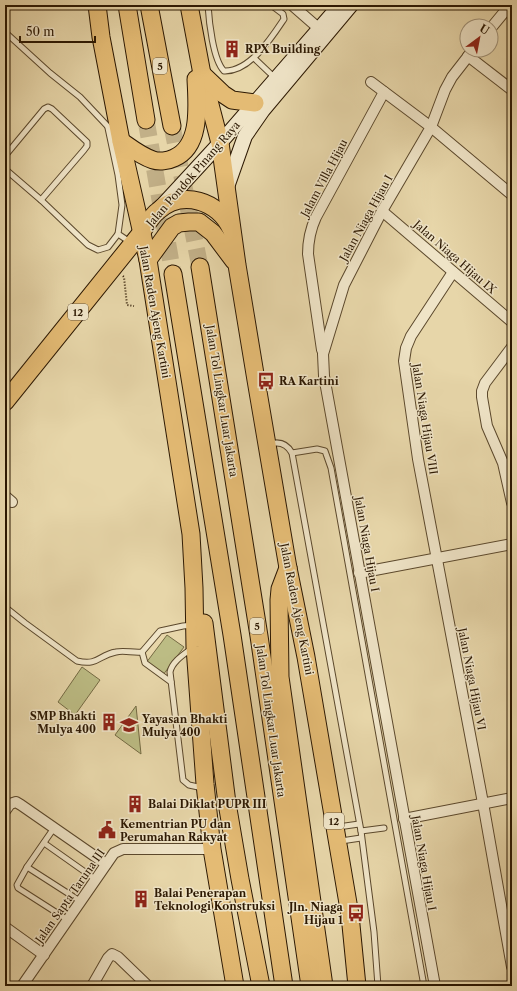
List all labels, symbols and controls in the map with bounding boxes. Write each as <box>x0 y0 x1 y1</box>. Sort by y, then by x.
scale bar <box>20 18 95 44</box>
north arrow <box>459 18 499 58</box>
text: U <box>477 21 492 38</box>
text: 50 m <box>26 24 55 39</box>
building icon: RPX Building <box>222 39 242 59</box>
place label: RPX Building <box>245 42 321 56</box>
road number: 5 <box>153 58 167 74</box>
street label: Jalan Pondok Pinang Raya <box>142 118 243 231</box>
street label: Jalam Villa Hijau <box>297 136 351 221</box>
street label: Jalan Niaga Hijau I <box>336 172 396 265</box>
street label: Jalan Niaga Hijau IX <box>409 216 500 297</box>
street label: Jalan Raden Ajeng Kartini <box>136 243 174 380</box>
road number: 12 <box>68 304 88 320</box>
street label: Jalan Tol Lingkar Luar Jakarta <box>203 322 241 478</box>
street label: Jalan Niaga Hijau VIII <box>409 360 441 476</box>
bus stop icon: RA Kartini <box>256 371 276 391</box>
place label: RA Kartini <box>279 374 339 388</box>
street label: Jalan Niaga Hijau I <box>351 493 382 593</box>
street label: Jalan Raden Ajeng Kartini <box>277 540 317 677</box>
road number: 5 <box>250 618 264 634</box>
street label: Jalan Niaga Hijau VI <box>455 625 489 731</box>
street label: Jalan Tol Lingkar Luar Jakarta <box>253 642 289 798</box>
place label: SMP Bhakti Mulya 400 <box>30 709 96 736</box>
building icon: SMP Bhakti Mulya 400 <box>99 712 119 732</box>
place label: Yayasan Bhakti Mulya 400 <box>141 712 228 739</box>
school or university icon: Yayasan Bhakti Mulya 400 <box>119 715 139 735</box>
building icon: Balai Diklat PUPR III <box>125 794 145 814</box>
place label: Balai Diklat PUPR III <box>148 797 267 811</box>
street label: Jalan Niaga Hijau I <box>408 812 439 912</box>
road number: 12 <box>324 813 344 829</box>
place label: Kementrian PU dan Perumahan Rakyat <box>120 817 232 844</box>
public building icon: Kementrian PU dan Perumahan Rakyat <box>97 820 117 840</box>
street label: Jalan Sapta Taruna III <box>31 846 108 948</box>
place label: Balai Penerapan Teknologi Konstruksi <box>154 886 275 913</box>
building icon: Balai Penerapan Teknologi Konstruksi <box>131 889 151 909</box>
place label: Jln. Niaga Hijau 1 <box>287 900 344 927</box>
bus stop icon: Jln. Niaga Hijau 1 <box>346 903 366 923</box>

